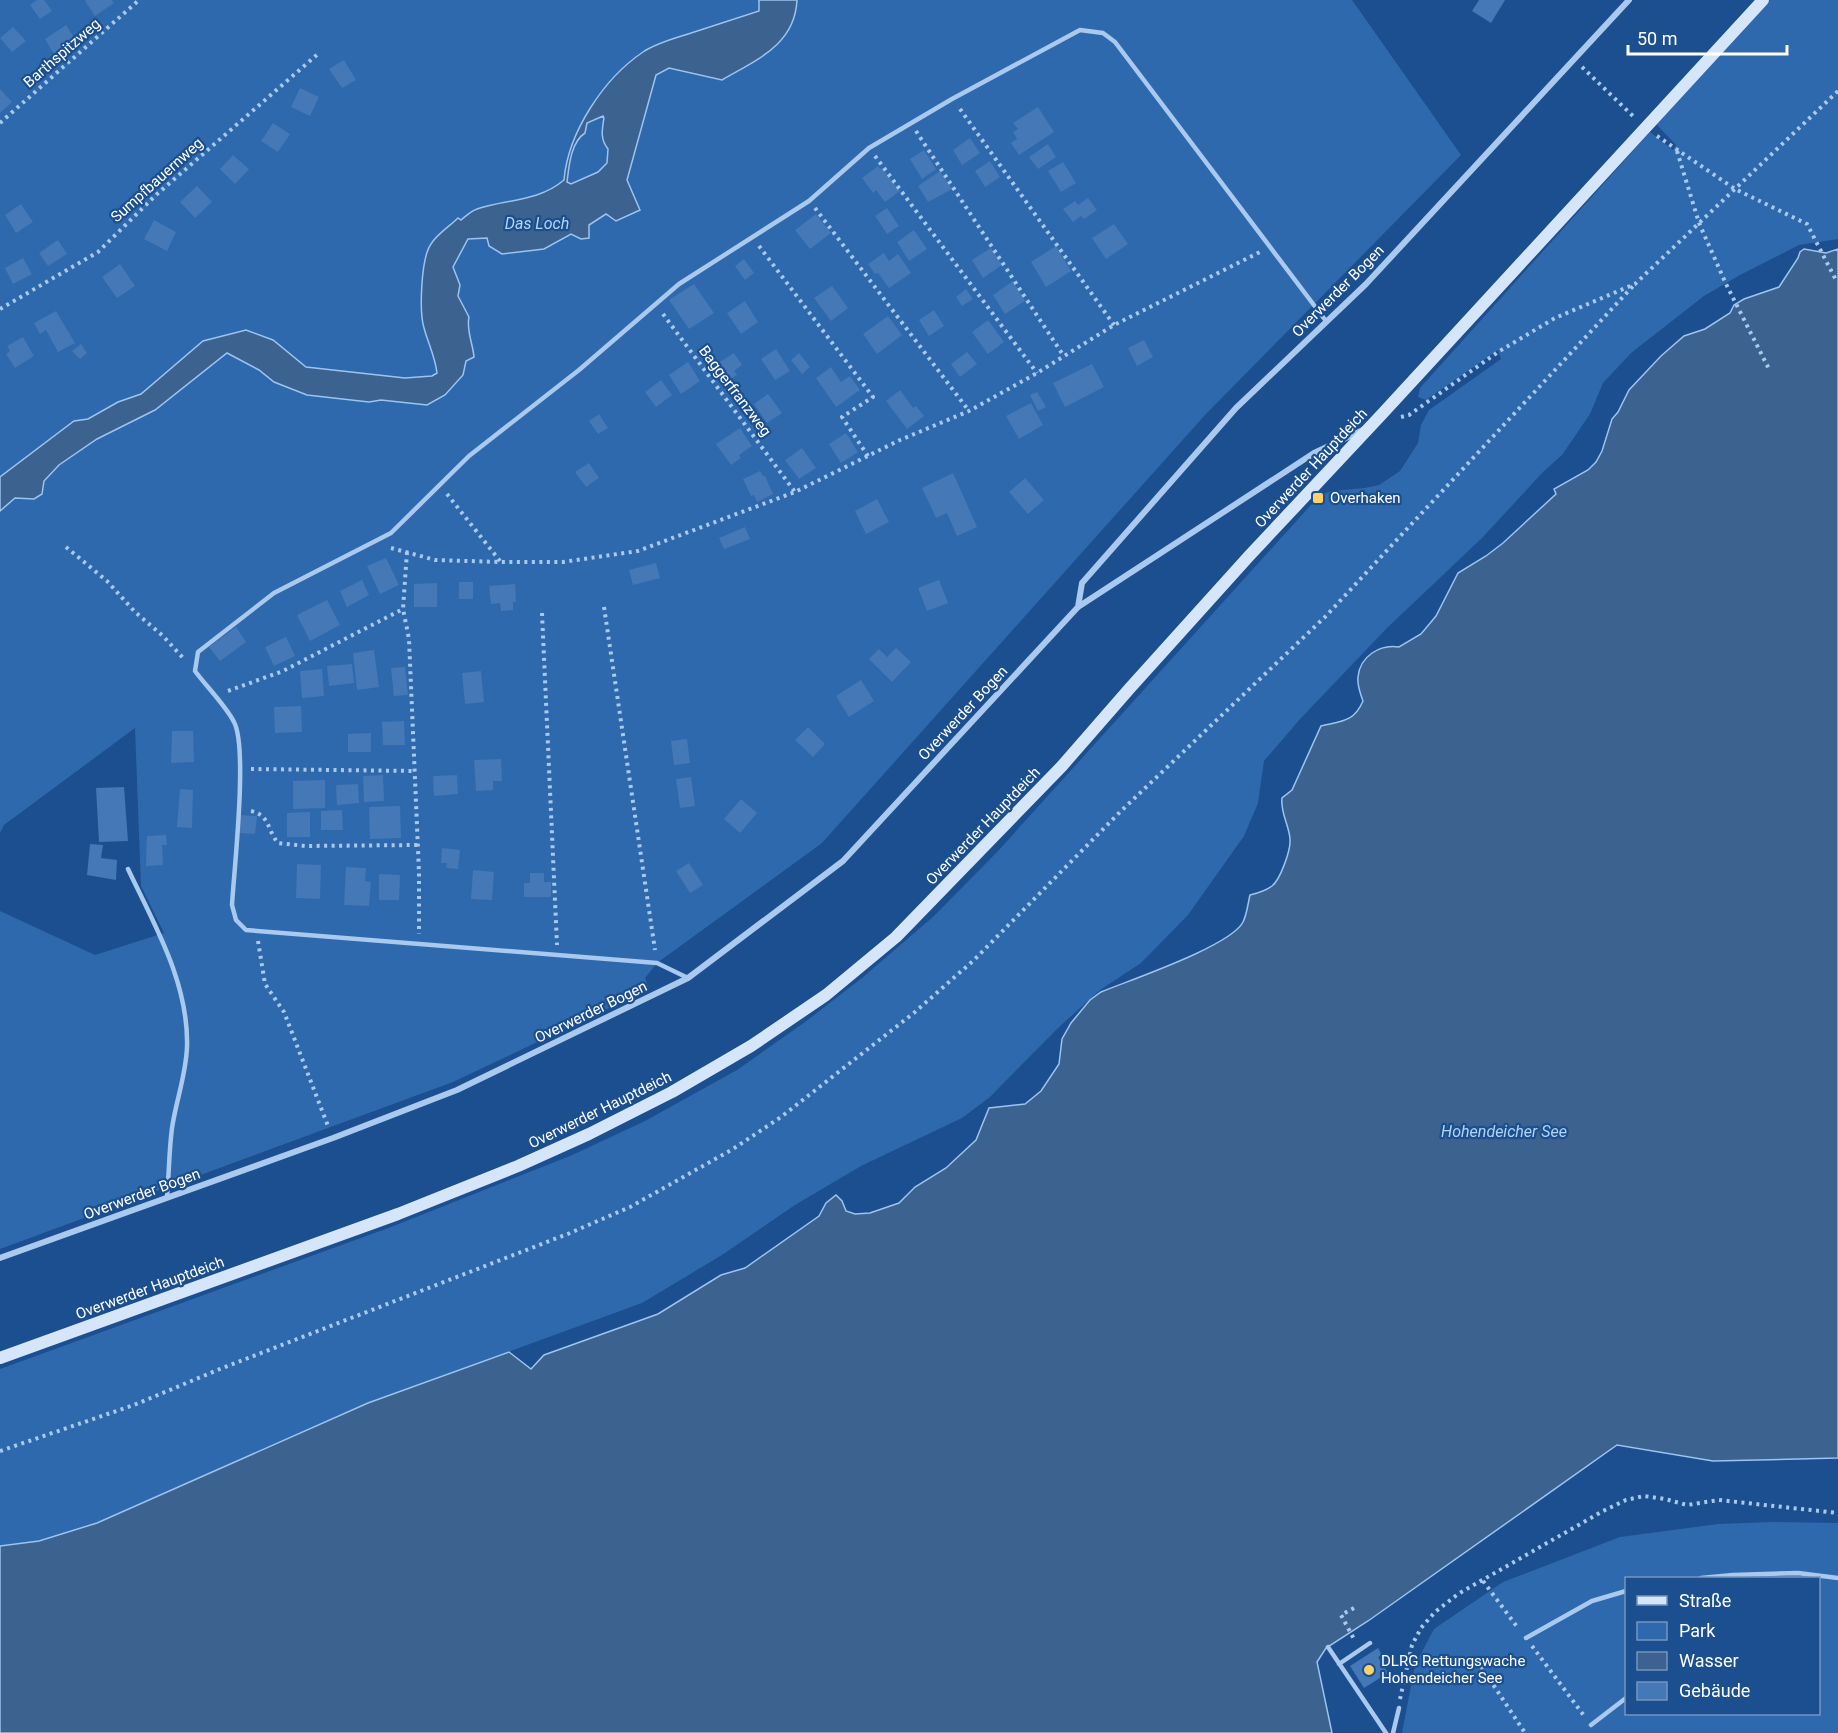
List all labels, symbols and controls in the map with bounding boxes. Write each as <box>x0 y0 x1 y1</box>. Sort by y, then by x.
street label: Barthspitzweg <box>20 15 104 91</box>
scale bar <box>1628 18 1787 56</box>
text: 50 m <box>1637 28 1677 49</box>
street label: Sumpfbauernweg <box>107 134 207 226</box>
water label: Das Loch <box>505 214 569 233</box>
street label: Overwerder Bogen <box>1288 241 1388 341</box>
street label: Baggerfranzweg <box>695 342 775 440</box>
street label: Overwerder Hauptdeich <box>1251 405 1371 531</box>
place label: Overhaken <box>1330 489 1401 507</box>
marker: Overhaken <box>1311 491 1325 505</box>
street label: Overwerder Bogen <box>915 662 1011 764</box>
street label: Overwerder Hauptdeich <box>922 763 1044 889</box>
street label: Overwerder Bogen <box>532 977 650 1047</box>
street label: Overwerder Hauptdeich <box>526 1068 674 1152</box>
water label: Hohendeicher See <box>1441 1122 1567 1141</box>
street label: Overwerder Bogen <box>81 1165 203 1223</box>
street label: Overwerder Hauptdeich <box>73 1253 227 1323</box>
legend <box>1625 1577 1820 1715</box>
text: Straße <box>1679 1590 1731 1611</box>
text: Park <box>1679 1620 1716 1641</box>
text: Wasser <box>1679 1650 1739 1671</box>
place label: DLRG Rettungswache Hohendeicher See <box>1381 1652 1525 1687</box>
marker: DLRG Rettungswache Hohendeicher See <box>1362 1663 1376 1677</box>
text: Gebäude <box>1679 1680 1750 1701</box>

